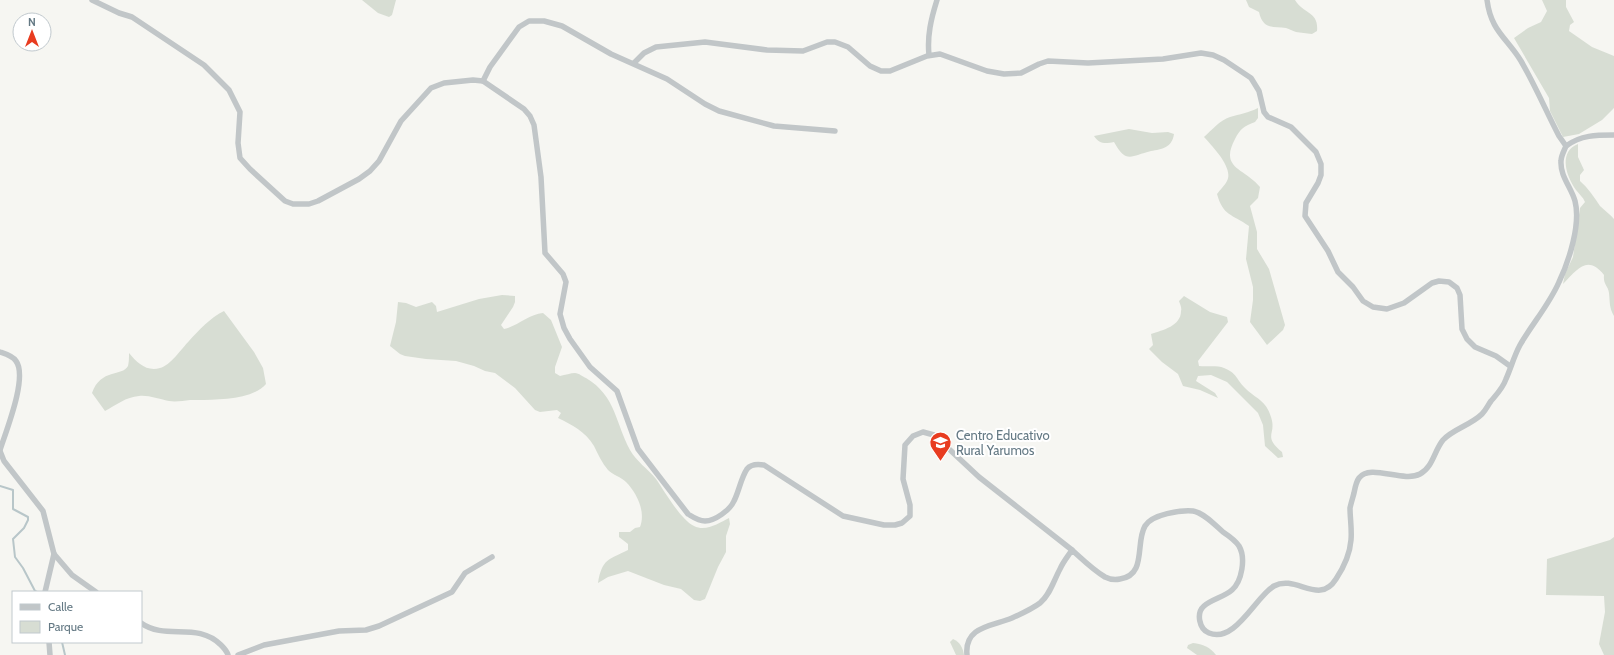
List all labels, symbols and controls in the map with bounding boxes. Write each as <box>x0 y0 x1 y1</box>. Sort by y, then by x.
north arrow <box>12 12 52 52</box>
text: N <box>28 15 36 29</box>
place label: Centro Educativo Rural Yarumos <box>956 427 1050 458</box>
school or university icon: Centro Educativo Rural Yarumos <box>928 429 954 462</box>
legend <box>12 591 142 643</box>
text: Calle <box>48 599 73 614</box>
text: Parque <box>48 619 83 634</box>

